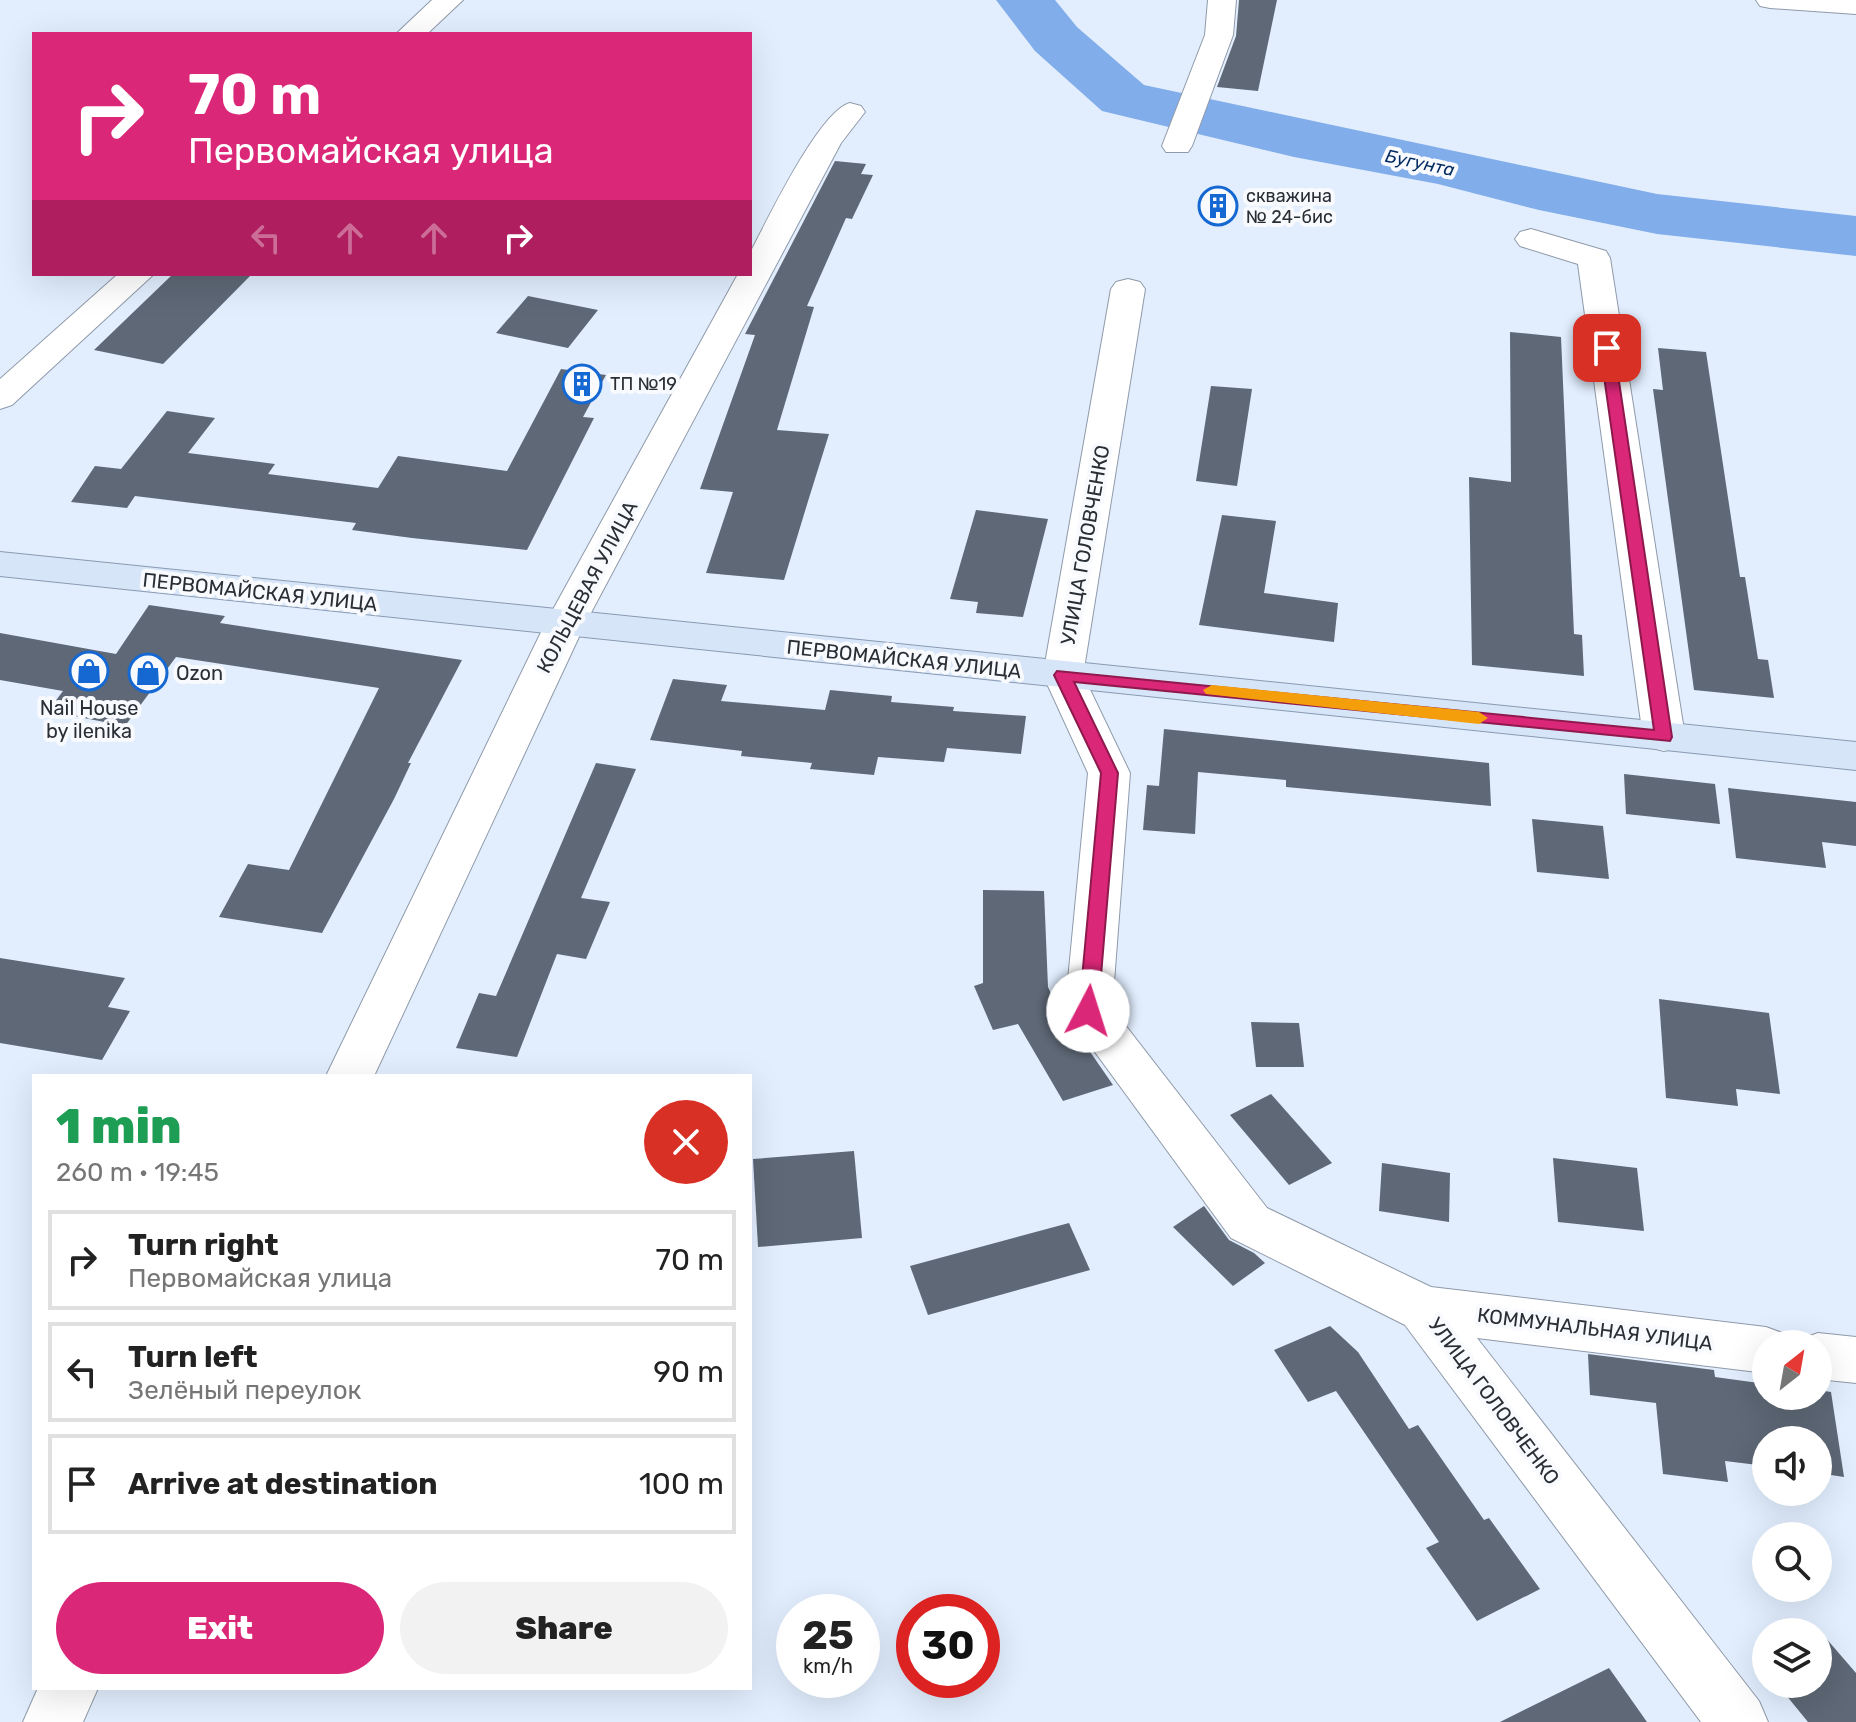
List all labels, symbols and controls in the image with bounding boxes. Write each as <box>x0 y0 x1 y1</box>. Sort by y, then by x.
text: 70 m <box>188 62 321 128</box>
icon: right <box>56 64 160 168</box>
text: Первомайская улица <box>188 129 554 172</box>
water label: Бугунта <box>1383 145 1457 181</box>
building icon: скважина № 24-бис <box>1197 185 1239 227</box>
place label: скважина № 24-бис <box>1246 185 1333 228</box>
icon: left <box>244 216 288 260</box>
icon: ahead <box>328 216 372 260</box>
icon: ahead <box>412 216 456 260</box>
icon: right <box>496 216 540 260</box>
pin <box>1573 314 1641 382</box>
icon: arrive <box>1585 326 1629 370</box>
building icon: ТП №19 <box>561 363 603 405</box>
place label: ТП №19 <box>610 373 677 395</box>
street label: УЛИЦА ГОЛОВЧЕНКО <box>1056 443 1114 647</box>
street label: КОЛЬЦЕВАЯ УЛИЦА <box>531 497 643 677</box>
street label: ПЕРВОМАЙСКАЯ УЛИЦА <box>141 568 379 616</box>
street label: ПЕРВОМАЙСКАЯ УЛИЦА <box>785 635 1023 683</box>
shop icon: Nail House by ilenika <box>68 650 110 692</box>
shop icon: Ozon <box>127 652 169 694</box>
place label: Ozon <box>176 661 223 685</box>
place label: Nail House by ilenika <box>40 696 138 743</box>
position arrow <box>1046 969 1130 1053</box>
text: 1 min <box>56 1098 182 1155</box>
button: close <box>644 1100 728 1184</box>
text: 260 m · 19:45 <box>56 1157 219 1188</box>
text: Turn right <box>128 1227 279 1263</box>
icon: right <box>60 1238 104 1282</box>
text: 70 m <box>656 1242 724 1278</box>
text: Первомайская улица <box>128 1263 392 1294</box>
street label: КОММУНАЛЬНАЯ УЛИЦА <box>1476 1303 1714 1355</box>
street label: УЛИЦА ГОЛОВЧЕНКО <box>1423 1313 1565 1489</box>
north arrow <box>1752 1330 1832 1410</box>
map controls <box>1752 1330 1832 1698</box>
text: Turn left <box>128 1339 258 1375</box>
icon: left <box>60 1350 104 1394</box>
text: 90 m <box>653 1354 724 1390</box>
text: Зелёный переулок <box>128 1375 362 1406</box>
button: sound <box>1752 1426 1832 1506</box>
icon: arrive <box>60 1462 104 1506</box>
text: Arrive at destination <box>128 1466 438 1502</box>
text: 100 m <box>639 1466 724 1502</box>
button: search <box>1752 1522 1832 1602</box>
button: Exit <box>56 1582 384 1674</box>
button: Share <box>400 1582 728 1674</box>
speed limit sign: 30 <box>896 1594 1000 1698</box>
text: 25 <box>802 1612 854 1659</box>
button: layers <box>1752 1618 1832 1698</box>
text: km/h <box>803 1654 853 1678</box>

